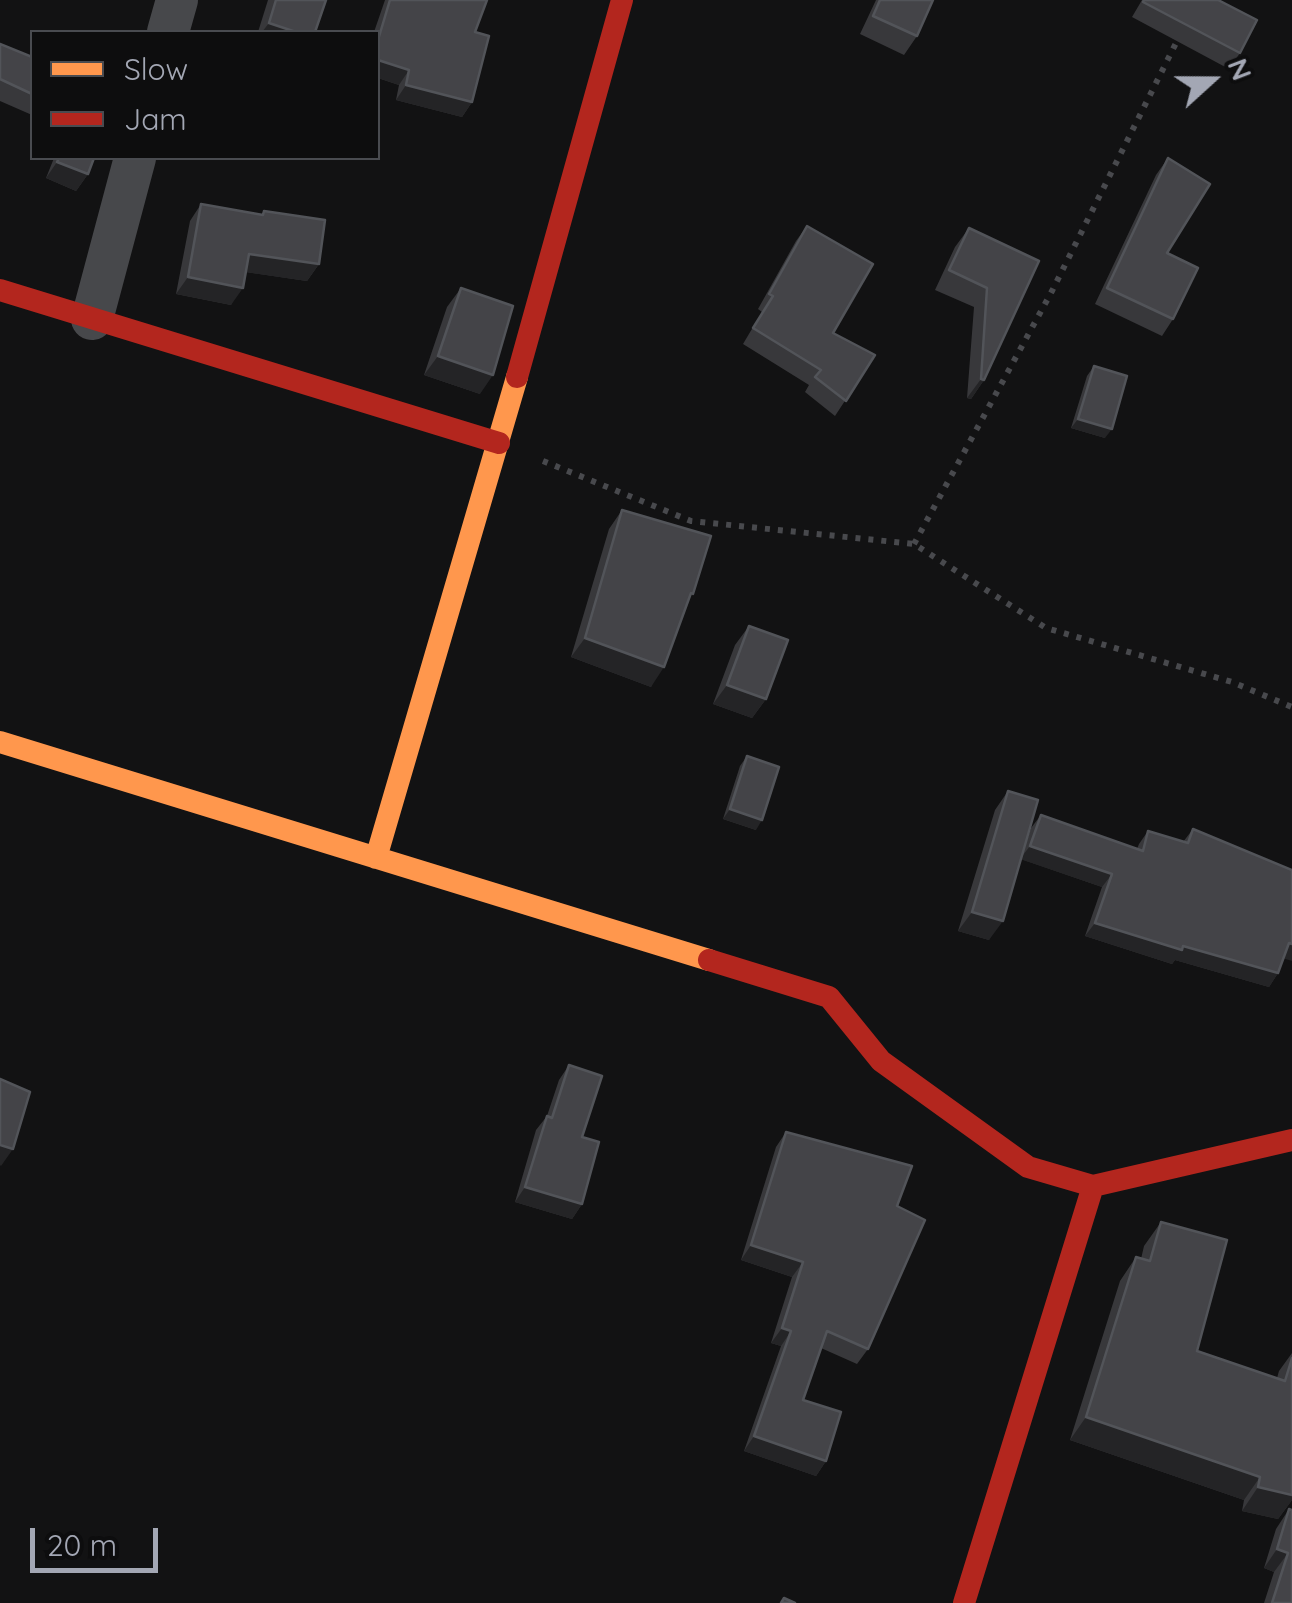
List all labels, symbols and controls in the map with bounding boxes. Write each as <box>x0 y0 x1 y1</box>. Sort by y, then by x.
legend <box>30 30 380 160</box>
north arrow <box>1162 30 1262 130</box>
text: Slow <box>124 50 188 88</box>
text: N <box>1220 53 1261 85</box>
text: Jam <box>124 100 187 138</box>
scale bar <box>35 1508 162 1570</box>
text: 20 m <box>47 1526 117 1564</box>

